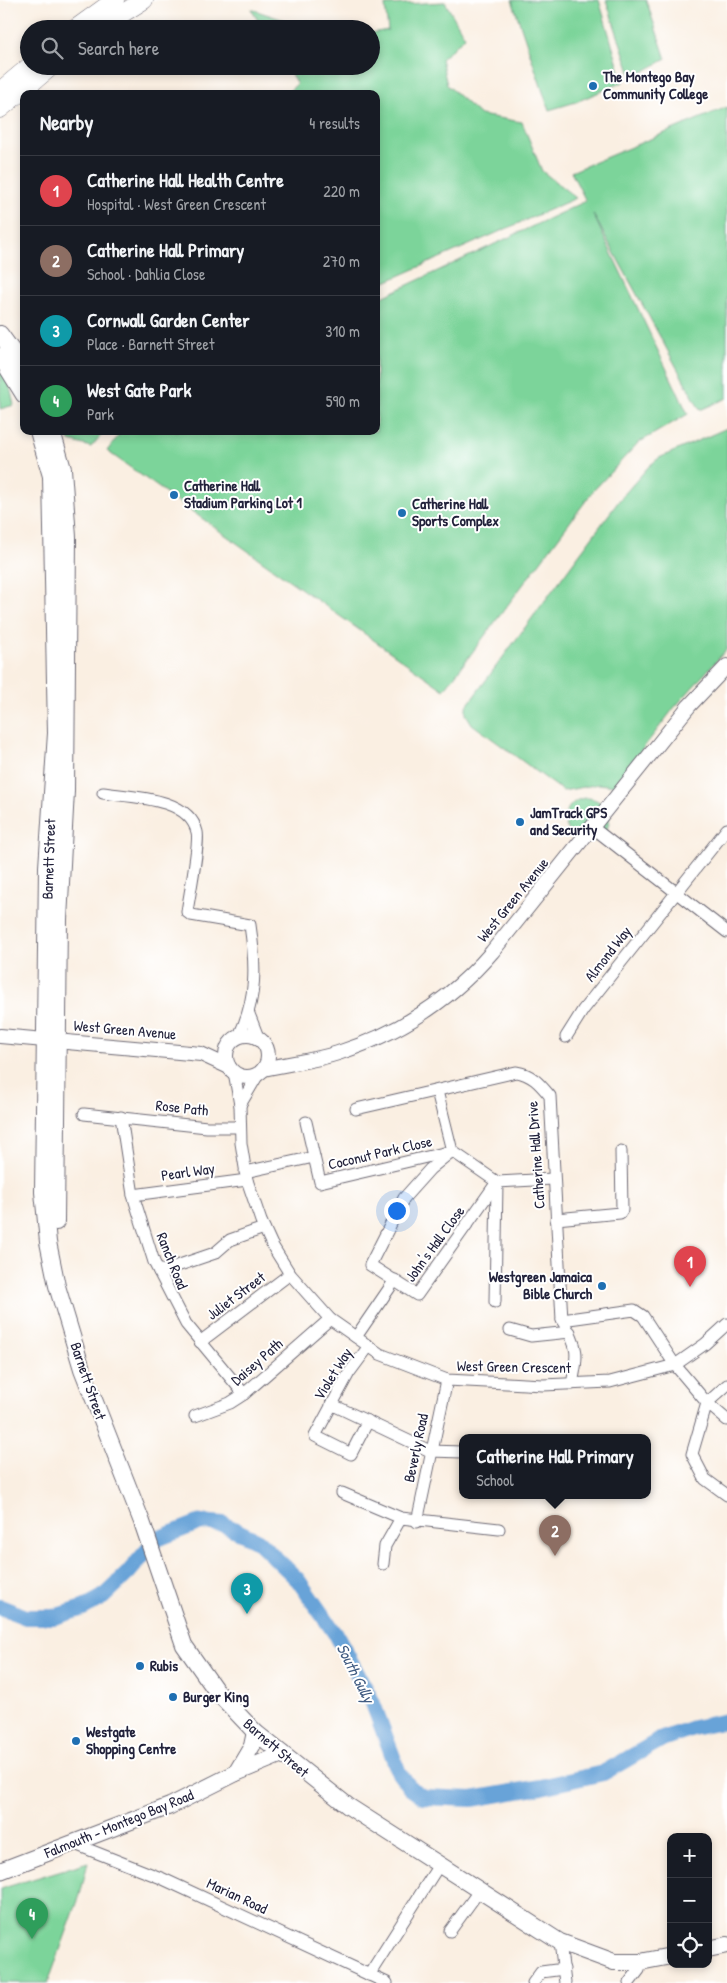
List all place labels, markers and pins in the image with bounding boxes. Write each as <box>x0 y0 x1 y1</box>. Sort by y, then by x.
place label: The Montego Bay Community College <box>602 66 708 105</box>
marker: The Montego Bay Community College <box>587 80 599 92</box>
place label: Catherine Hall Stadium Parking Lot 1 <box>184 475 302 514</box>
marker: Catherine Hall Stadium Parking Lot 1 <box>168 489 180 501</box>
place label: Catherine Hall Sports Complex <box>412 493 499 532</box>
marker: Catherine Hall Sports Complex <box>396 507 408 519</box>
place label: JamTrack GPS and Security <box>530 802 607 841</box>
marker: JamTrack GPS and Security <box>514 816 526 828</box>
pin: 1 <box>674 1246 706 1287</box>
place label: Westgreen Jamaica Bible Church <box>489 1266 593 1304</box>
marker: Westgreen Jamaica Bible Church <box>596 1280 608 1292</box>
pin: 2 <box>539 1515 571 1556</box>
pin: 3 <box>231 1573 263 1614</box>
place label: Rubis <box>150 1655 178 1676</box>
marker: Rubis <box>134 1660 146 1672</box>
place label: Burger King <box>183 1686 249 1708</box>
marker: Burger King <box>167 1691 179 1703</box>
place label: Westgate Shopping Centre <box>86 1721 176 1760</box>
marker: Westgate Shopping Centre <box>70 1735 82 1747</box>
pin: 4 <box>16 1898 48 1939</box>

